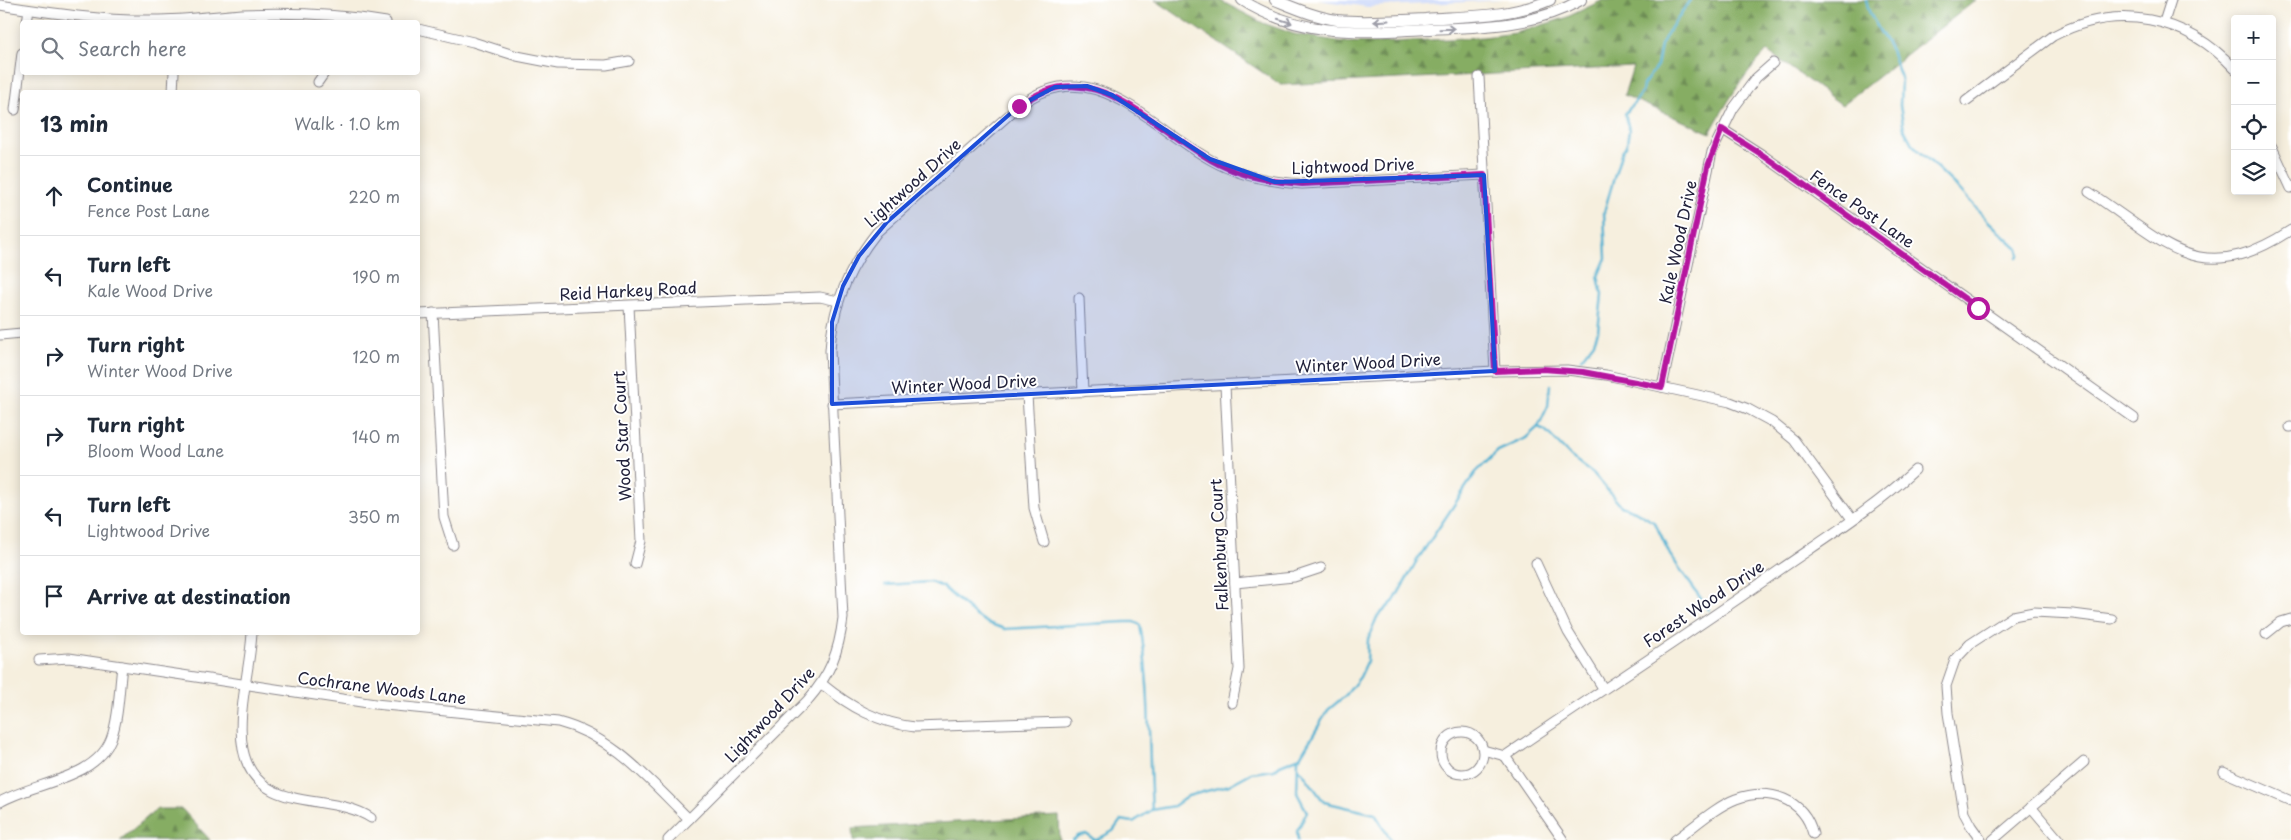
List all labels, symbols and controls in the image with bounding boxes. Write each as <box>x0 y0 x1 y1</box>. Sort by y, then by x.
map controls <box>2231 15 2276 195</box>
button: + <box>2231 15 2276 60</box>
one-way arrow <box>1277 17 1293 26</box>
one-way arrow <box>1373 17 1389 26</box>
search box <box>20 20 420 75</box>
one-way arrow <box>1438 24 1454 33</box>
icon: search <box>38 34 66 62</box>
text: Search here <box>78 34 187 62</box>
button: − <box>2231 60 2276 105</box>
route end <box>1008 95 1031 118</box>
button: locate <box>2231 105 2276 150</box>
text: 13 min <box>40 107 108 139</box>
text: Walk · 1.0 km <box>294 111 400 135</box>
street label: Lightwood Drive <box>858 132 966 232</box>
button: layers <box>2231 150 2276 195</box>
street label: Lightwood Drive <box>1291 151 1415 179</box>
street label: Fence Post Lane <box>1806 163 1920 253</box>
text: Continue <box>87 170 173 198</box>
street label: Kale Wood Drive <box>1652 178 1702 306</box>
icon: ahead <box>40 182 68 210</box>
text: 220 m <box>349 184 400 208</box>
text: Fence Post Lane <box>87 198 210 222</box>
text: Turn left <box>87 250 171 278</box>
icon: left <box>40 262 68 290</box>
text: 190 m <box>352 264 400 288</box>
street label: Reid Harkey Road <box>559 274 697 306</box>
text: Kale Wood Drive <box>87 278 213 302</box>
route start <box>1967 297 1990 320</box>
text: Turn right <box>87 330 185 358</box>
icon: right <box>40 342 68 370</box>
text: 120 m <box>353 344 400 368</box>
street label: Winter Wood Drive <box>1295 346 1441 378</box>
text: Winter Wood Drive <box>87 358 233 382</box>
street label: Winter Wood Drive <box>891 367 1037 399</box>
street label: Wood Star Court <box>606 370 636 502</box>
text: Turn right <box>87 410 185 438</box>
icon: right <box>40 422 68 450</box>
text: 140 m <box>352 424 400 448</box>
text: Bloom Wood Lane <box>87 438 224 462</box>
street label: Falkenburg Court <box>1203 478 1233 612</box>
text: Turn left <box>87 490 171 518</box>
icon: left <box>40 502 68 530</box>
text: 350 m <box>348 504 400 528</box>
text: Lightwood Drive <box>87 518 210 542</box>
street label: Forest Wood Drive <box>1638 553 1769 653</box>
icon: arrive <box>40 582 68 610</box>
text: Arrive at destination <box>87 582 291 610</box>
street label: Lightwood Drive <box>718 661 820 767</box>
street label: Cochrane Woods Lane <box>296 665 468 709</box>

